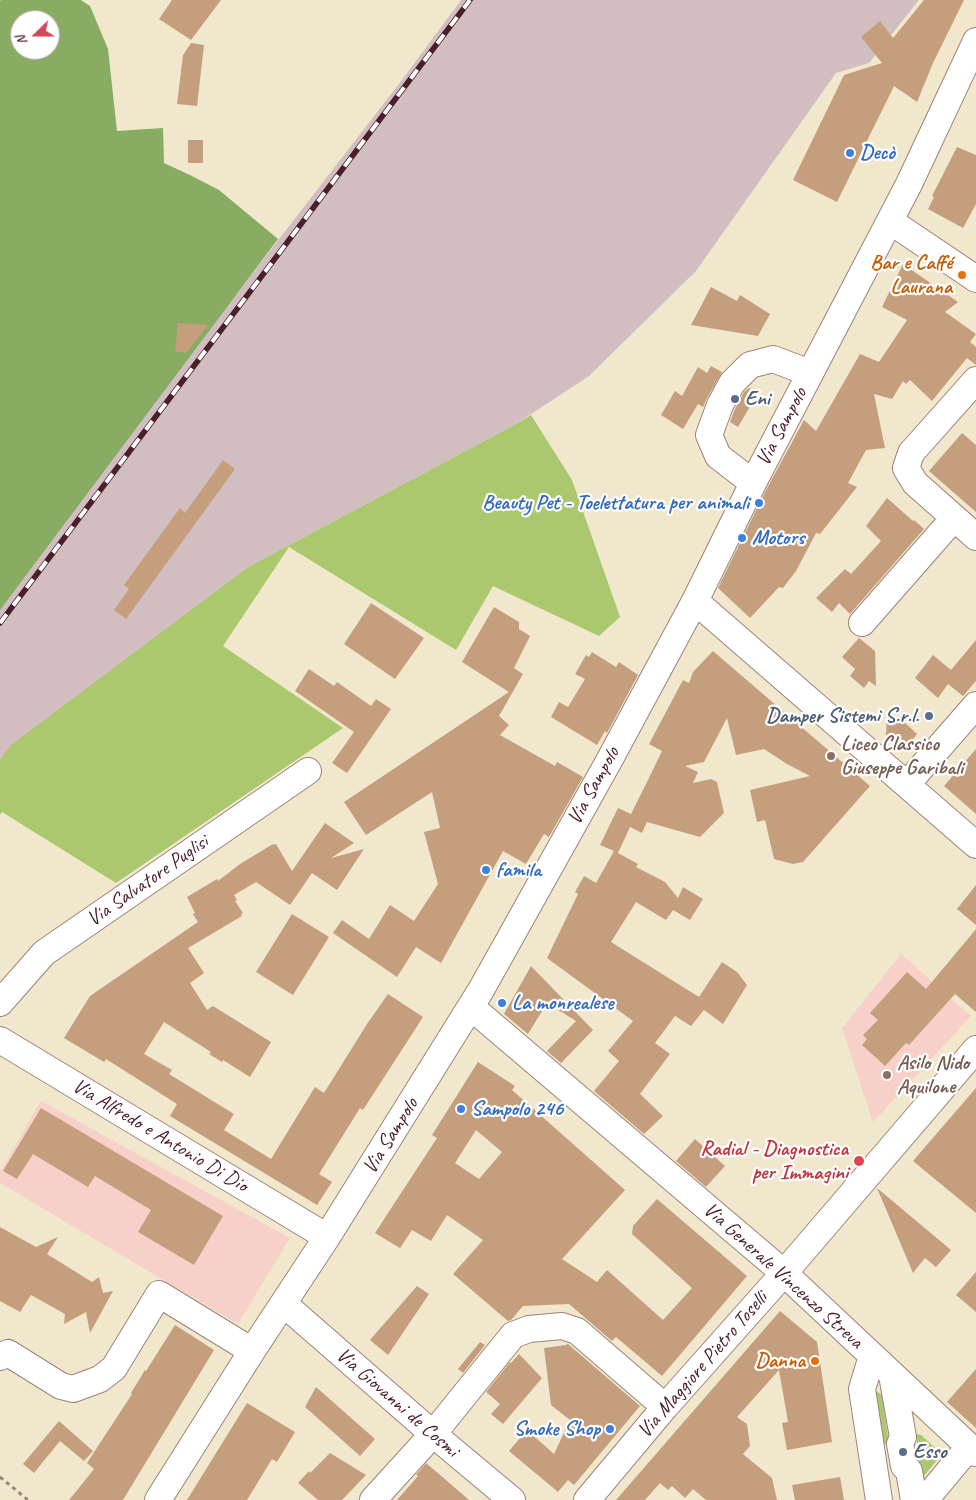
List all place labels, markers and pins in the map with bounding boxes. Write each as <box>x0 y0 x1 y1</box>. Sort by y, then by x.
place label: Decò <box>860 140 895 166</box>
marker: Decò <box>844 147 856 159</box>
place label: Bar e Caffé Laurana <box>870 250 952 300</box>
marker: Bar e Caffé Laurana <box>956 269 968 281</box>
place label: Eni <box>745 386 770 412</box>
marker: Eni <box>729 393 741 405</box>
place label: Beauty Pet - Toelettatura per animali <box>482 490 749 516</box>
marker: Beauty Pet - Toelettatura per animali <box>753 497 765 509</box>
place label: Motors <box>752 525 804 551</box>
marker: Motors <box>736 532 748 544</box>
place label: Damper Sistemi S.r.l. <box>766 703 919 729</box>
marker: Damper Sistemi S.r.l. <box>923 710 935 722</box>
place label: Liceo Classico Giuseppe Garibali <box>841 731 963 781</box>
marker: Liceo Classico Giuseppe Garibali <box>825 750 837 762</box>
place label: famila <box>496 857 541 883</box>
marker: famila <box>480 864 492 876</box>
place label: La monrealese <box>512 990 613 1016</box>
marker: La monrealese <box>496 997 508 1009</box>
place label: Asilo Nido Aquilone <box>897 1050 969 1100</box>
marker: Asilo Nido Aquilone <box>881 1069 893 1081</box>
place label: Sampolo 246 <box>471 1096 563 1122</box>
marker: Sampolo 246 <box>455 1103 467 1115</box>
place label: Radial - Diagnostica per Immagini <box>700 1136 848 1186</box>
marker: Radial - Diagnostica per Immagini <box>852 1154 866 1168</box>
place label: Danna <box>755 1348 805 1374</box>
marker: Danna <box>809 1355 821 1367</box>
place label: Smoke Shop <box>513 1416 600 1442</box>
marker: Smoke Shop <box>604 1423 616 1435</box>
place label: Esso <box>913 1439 947 1465</box>
marker: Esso <box>897 1446 909 1458</box>

